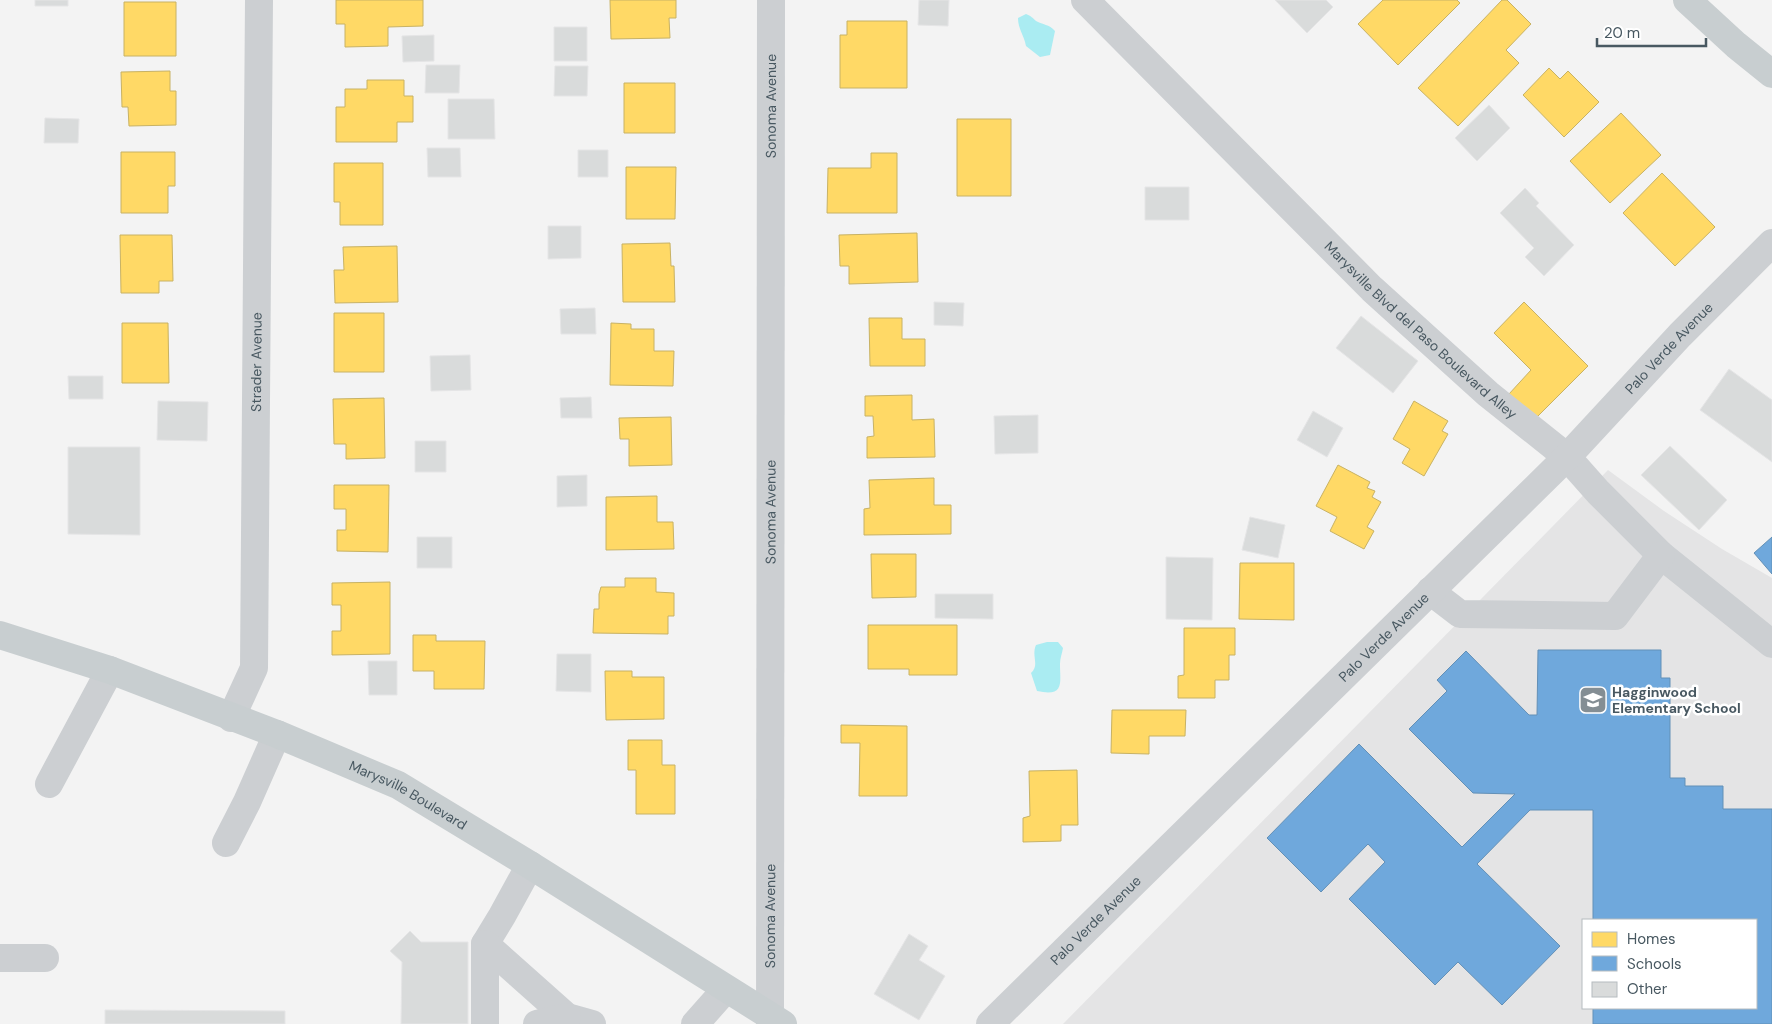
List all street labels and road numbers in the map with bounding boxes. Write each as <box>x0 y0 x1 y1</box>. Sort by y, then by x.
street label: Sonoma Avenue <box>762 54 780 158</box>
street label: Marysville Blvd del Paso Boulevard Alley <box>1321 237 1521 423</box>
street label: Palo Verde Avenue <box>1621 298 1717 398</box>
street label: Strader Avenue <box>247 312 266 412</box>
street label: Sonoma Avenue <box>761 460 780 564</box>
street label: Palo Verde Avenue <box>1335 589 1433 686</box>
street label: Marysville Boulevard <box>346 756 470 834</box>
street label: Sonoma Avenue <box>761 864 779 968</box>
street label: Palo Verde Avenue <box>1046 872 1145 969</box>

